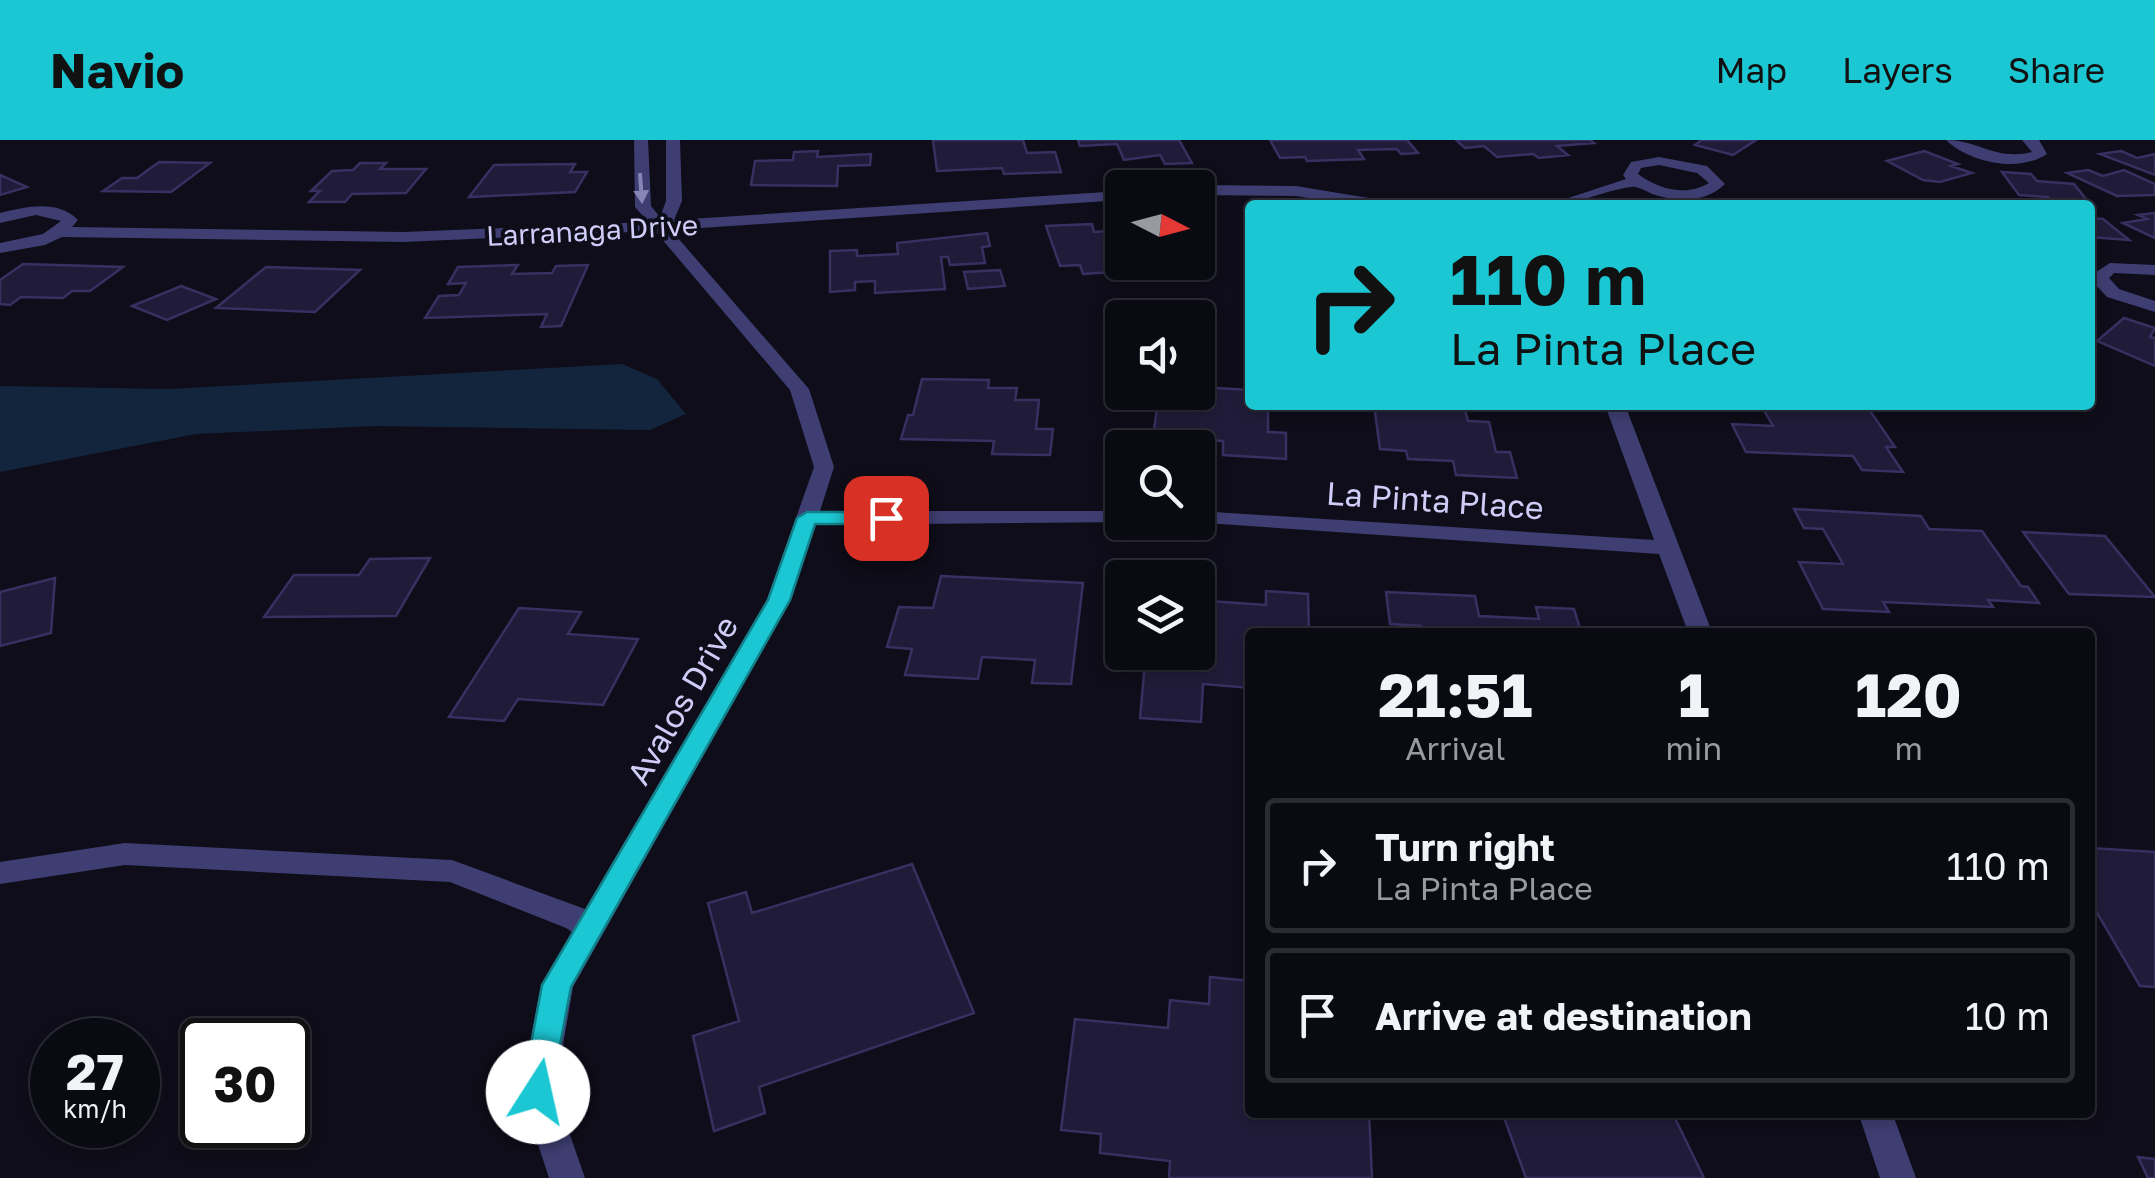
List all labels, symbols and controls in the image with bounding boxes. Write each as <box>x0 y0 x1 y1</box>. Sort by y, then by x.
text: Navio <box>50 41 184 99</box>
text: Map <box>1716 49 1787 91</box>
text: Layers <box>1842 49 1953 91</box>
text: Share <box>2008 49 2105 91</box>
north arrow <box>1105 170 1215 280</box>
map controls <box>1105 170 1215 670</box>
one-way arrow <box>634 173 650 205</box>
street label: Larranaga Drive <box>485 208 699 252</box>
text: 110 m <box>1450 236 1646 320</box>
icon: right <box>1285 240 1415 370</box>
button: sound <box>1105 300 1215 410</box>
text: La Pinta Place <box>1450 321 1756 375</box>
button: search <box>1105 430 1215 540</box>
street label: La Pinta Place <box>1325 473 1545 527</box>
pin <box>844 476 929 561</box>
icon: arrive <box>859 491 914 546</box>
button: layers <box>1105 560 1215 670</box>
street label: Avalos Drive <box>619 609 745 791</box>
text: 21:51 <box>1378 658 1532 730</box>
text: 1 <box>1678 658 1709 730</box>
text: 120 <box>1855 658 1962 730</box>
text: Arrival <box>1405 729 1505 767</box>
text: min <box>1666 729 1722 767</box>
text: m <box>1894 729 1923 767</box>
text: Turn right <box>1375 824 1555 869</box>
icon: right <box>1290 838 1345 893</box>
text: 110 m <box>1946 843 2050 888</box>
text: La Pinta Place <box>1375 869 1593 907</box>
icon: arrive <box>1290 988 1345 1043</box>
text: Arrive at destination <box>1375 993 1752 1038</box>
text: 10 m <box>1965 993 2050 1038</box>
speed limit sign: 30 <box>180 1018 310 1148</box>
position arrow <box>486 1040 590 1144</box>
text: 27 <box>66 1041 124 1101</box>
text: km/h <box>63 1093 127 1124</box>

